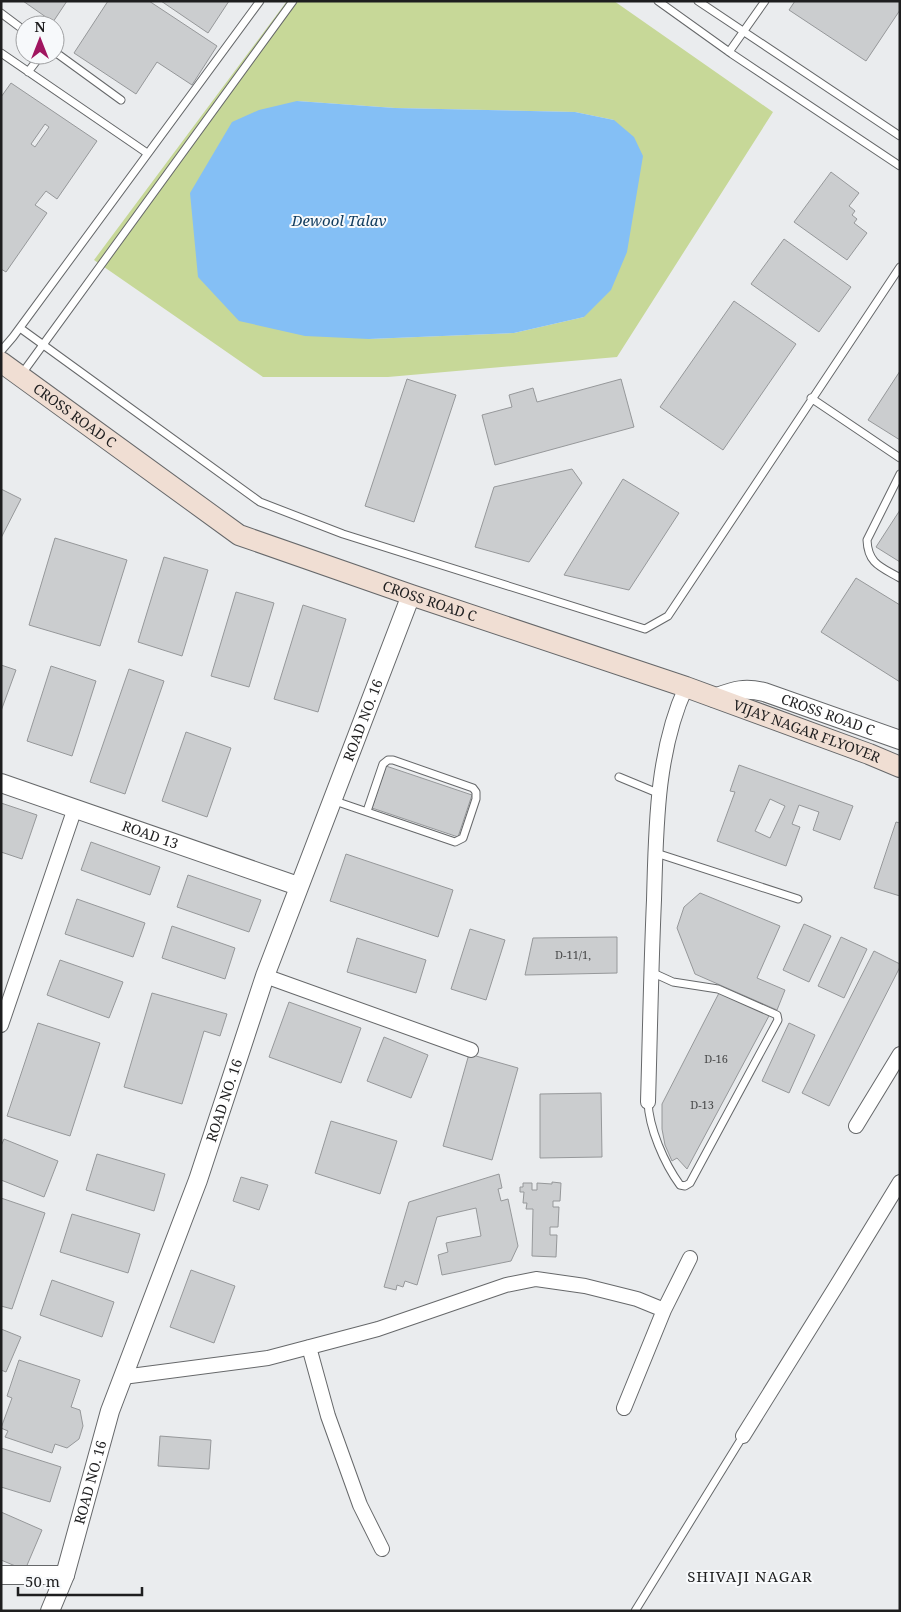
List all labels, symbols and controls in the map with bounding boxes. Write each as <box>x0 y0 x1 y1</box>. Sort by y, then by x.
north arrow <box>15 15 65 65</box>
text: N <box>34 17 46 36</box>
water label: Dewool Talav <box>291 210 386 230</box>
street label: CROSS ROAD C <box>30 379 120 452</box>
street label: CROSS ROAD C <box>380 576 480 625</box>
street label: ROAD NO. 16 <box>338 676 387 764</box>
street label: CROSS ROAD C <box>779 689 878 739</box>
street label: VIJAY NAGAR FLYOVER <box>731 695 884 767</box>
street label: ROAD 13 <box>120 816 181 853</box>
house number: D-11/1, <box>555 947 591 962</box>
house number: D-16 <box>704 1051 728 1066</box>
street label: ROAD NO. 16 <box>201 1056 246 1144</box>
house number: D-13 <box>690 1097 714 1112</box>
street label: ROAD NO. 16 <box>69 1438 111 1526</box>
scale bar <box>18 1564 141 1596</box>
district label: SHIVAJI NAGAR <box>687 1566 813 1586</box>
text: 50 m <box>25 1571 60 1591</box>

